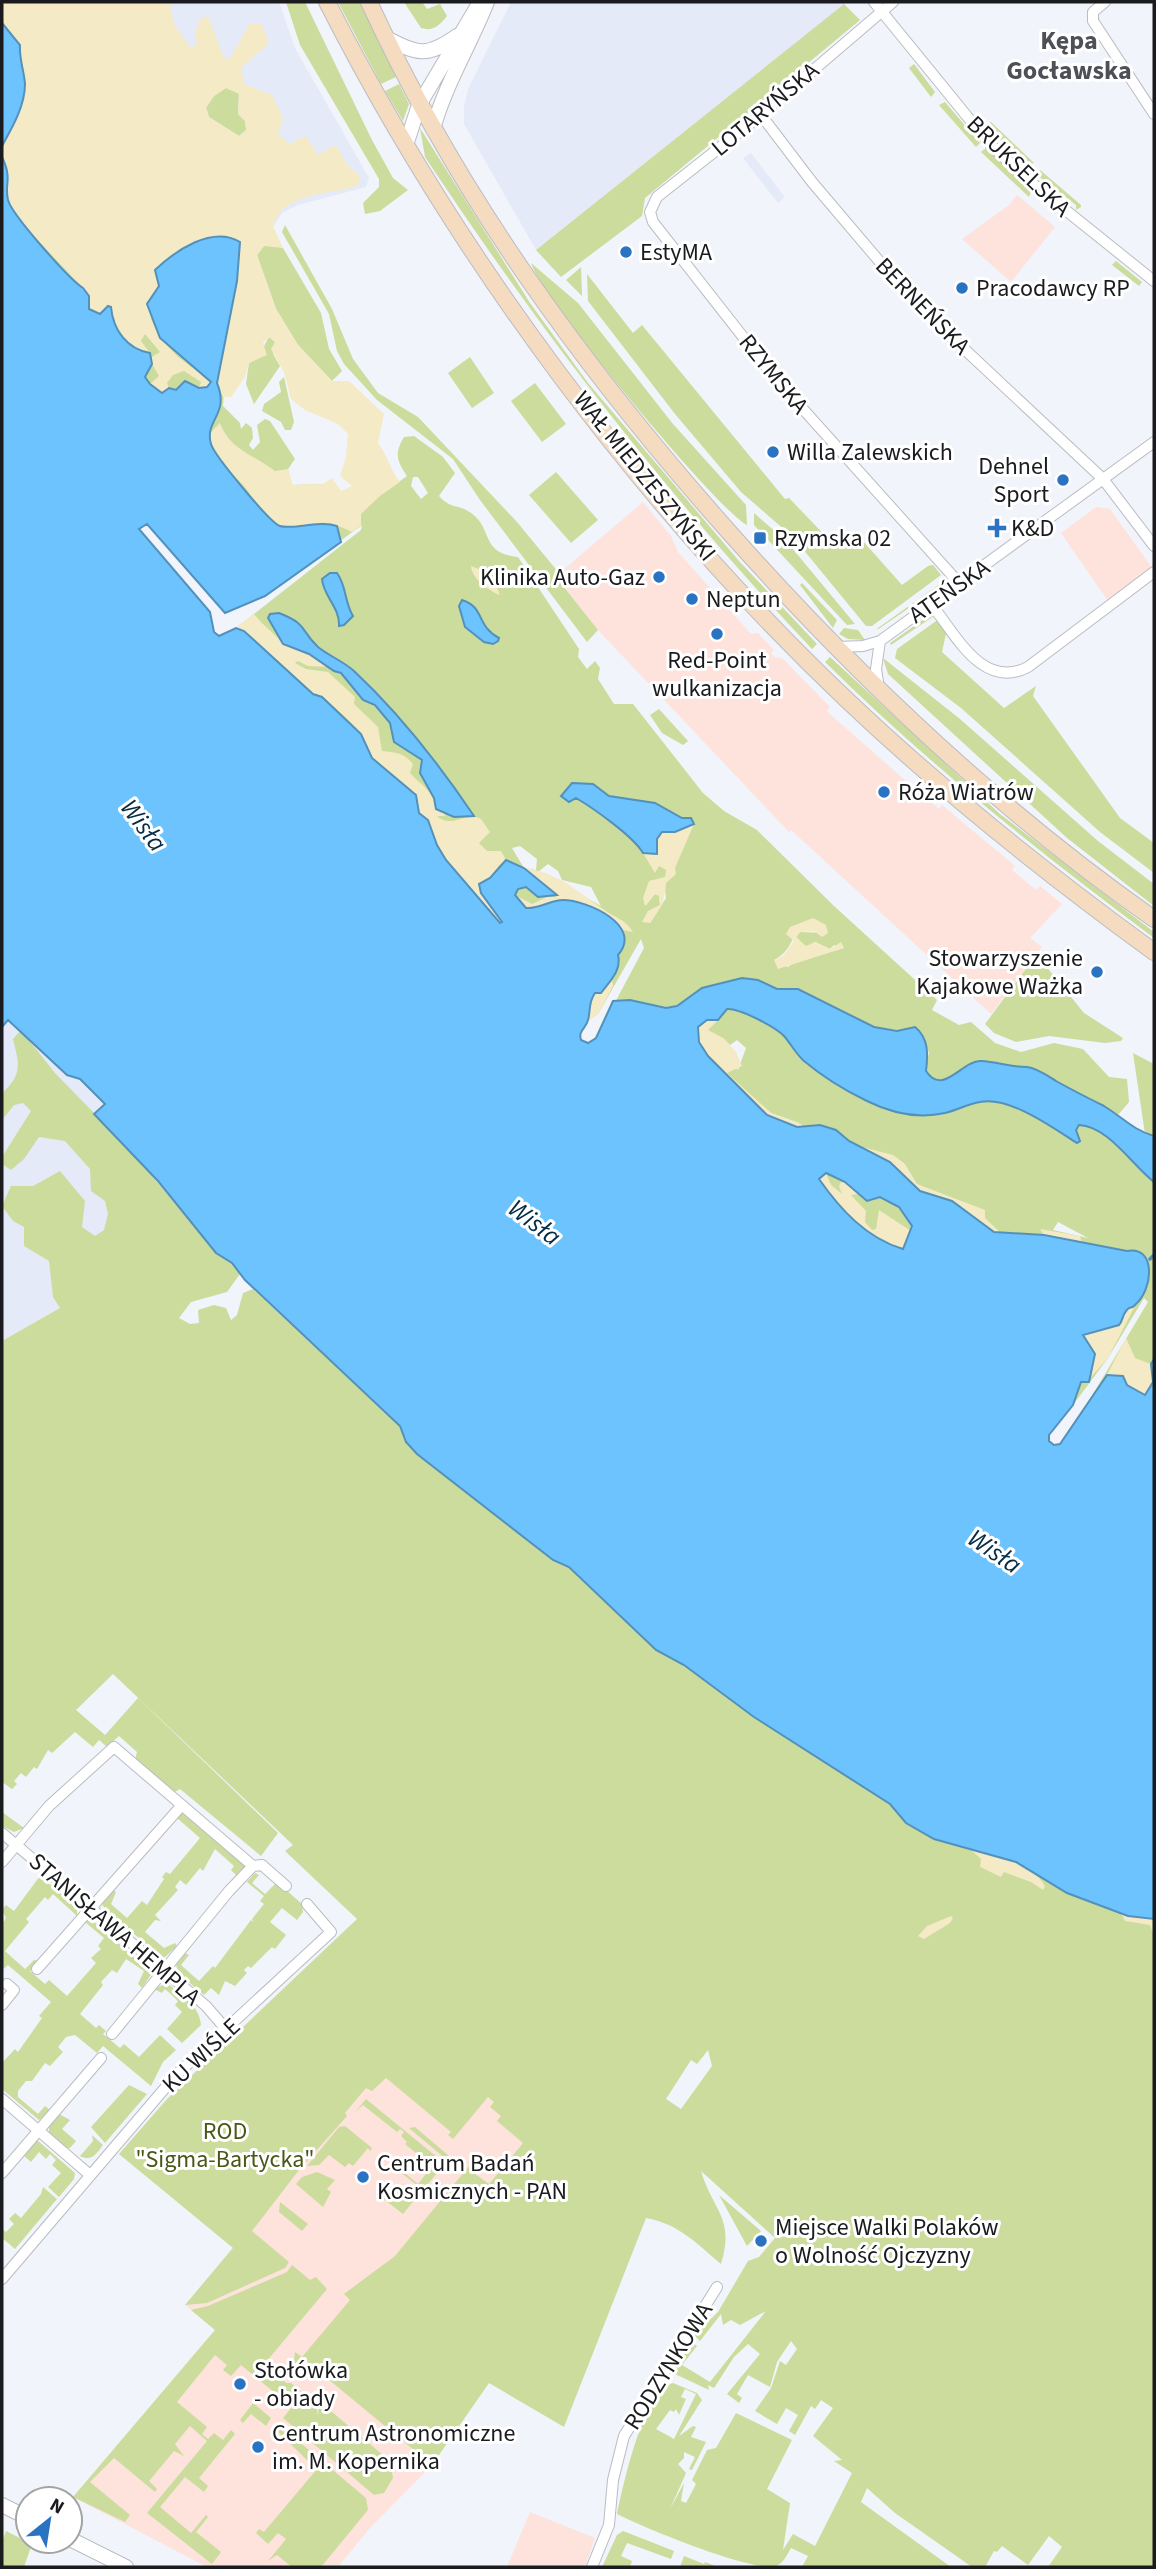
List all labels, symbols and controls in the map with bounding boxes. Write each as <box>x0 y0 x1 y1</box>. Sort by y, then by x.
district label: Kępa Gocławska <box>1006 22 1132 89</box>
street label: LOTARYŃSKA <box>704 54 827 165</box>
street label: BRUKSELSKA <box>959 108 1079 225</box>
place label: EstyMA <box>640 235 712 270</box>
marker: EstyMA <box>618 244 634 260</box>
street label: BERNEŃSKA <box>867 250 978 363</box>
place label: Pracodawcy RP <box>976 271 1130 306</box>
marker: Pracodawcy RP <box>954 280 970 296</box>
street label: RZYMSKA <box>730 327 817 422</box>
street label: WAŁ MIEDZESZYŃSKI <box>565 384 724 569</box>
place label: Willa Zalewskich <box>787 435 953 470</box>
marker: Willa Zalewskich <box>765 444 781 460</box>
place label: Dehnel Sport <box>978 449 1049 512</box>
marker: Dehnel Sport <box>1055 472 1071 488</box>
place label: K&D <box>1011 511 1054 546</box>
marker: K&D <box>989 520 1005 536</box>
place label: Rzymska 02 <box>774 521 891 556</box>
marker: Rzymska 02 <box>752 530 768 546</box>
street label: ATEŃSKA <box>901 551 997 632</box>
place label: Klinika Auto-Gaz <box>480 560 645 595</box>
marker: Klinika Auto-Gaz <box>651 569 667 585</box>
place label: Neptun <box>706 582 781 617</box>
marker: Neptun <box>684 591 700 607</box>
marker: Red-Point wulkanizacja <box>709 626 725 642</box>
place label: Red-Point wulkanizacja <box>652 643 782 706</box>
place label: Róża Wiatrów <box>898 775 1034 810</box>
marker: Róża Wiatrów <box>876 784 892 800</box>
water label: Wisła <box>111 791 176 860</box>
place label: Stowarzyszenie Kajakowe Ważka <box>916 941 1083 1004</box>
marker: Stowarzyszenie Kajakowe Ważka <box>1089 964 1105 980</box>
water label: Wisła <box>501 1190 569 1255</box>
water label: Wisła <box>960 1520 1029 1583</box>
street label: STANISŁAWA HEMPLA <box>21 1845 208 2014</box>
street label: KU WIŚLE <box>154 2010 248 2101</box>
park label: ROD "Sigma-Bartycka" <box>136 2114 314 2177</box>
place label: Centrum Badań Kosmicznych - PAN <box>377 2146 567 2209</box>
marker: Centrum Badań Kosmicznych - PAN <box>355 2169 371 2185</box>
place label: Miejsce Walki Polaków o Wolność Ojczyzny <box>775 2210 999 2273</box>
marker: Miejsce Walki Polaków o Wolność Ojczyzny <box>753 2233 769 2249</box>
street label: RODZYNKOWA <box>615 2296 722 2437</box>
place label: Stołówka - obiady <box>254 2353 348 2416</box>
marker: Stołówka - obiady <box>232 2376 248 2392</box>
place label: Centrum Astronomiczne im. M. Kopernika <box>272 2416 515 2479</box>
marker: Centrum Astronomiczne im. M. Kopernika <box>250 2439 266 2455</box>
north arrow <box>14 2485 84 2555</box>
text: N <box>45 2492 69 2521</box>

